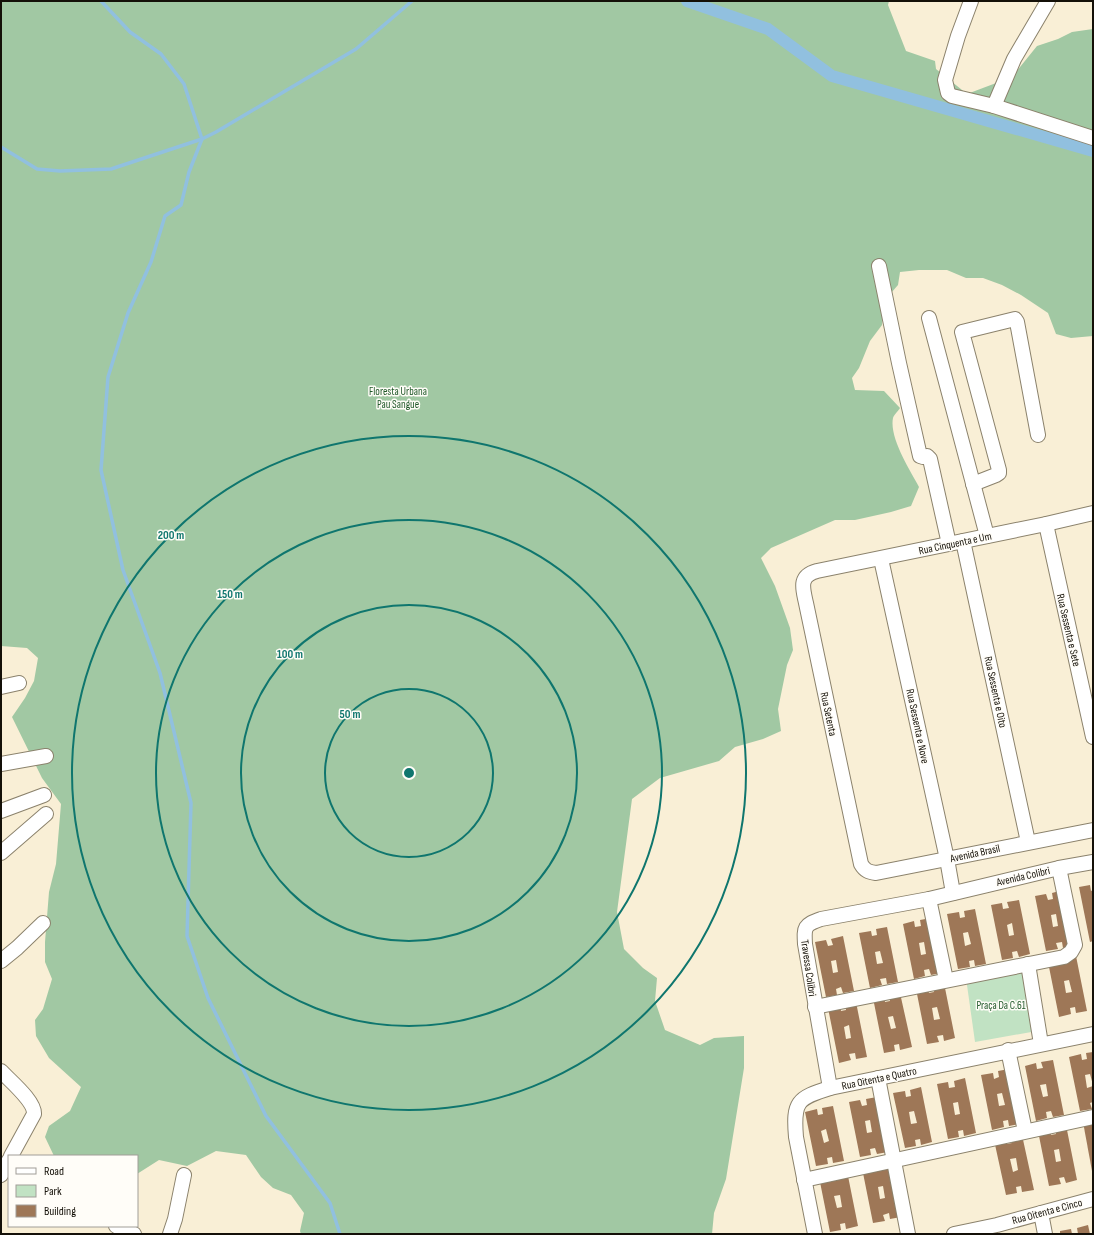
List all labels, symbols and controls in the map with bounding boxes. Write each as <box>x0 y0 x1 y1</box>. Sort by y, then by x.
park label: Floresta Urbana Pau Sangue <box>369 385 427 411</box>
text: 200 m <box>158 528 184 543</box>
street label: Rua Cinquenta e Um <box>918 529 993 558</box>
text: 150 m <box>217 587 243 602</box>
street label: Rua Sessenta e Sete <box>1054 593 1083 668</box>
text: 100 m <box>277 647 303 662</box>
street label: Rua Sessenta e Oito <box>982 655 1009 729</box>
street label: Rua Sessenta e Nove <box>903 688 932 765</box>
street label: Rua Setenta <box>817 691 840 737</box>
text: 50 m <box>340 707 360 722</box>
centre of rings <box>402 766 416 780</box>
street label: Avenida Brasil <box>948 842 1001 865</box>
street label: Avenida Colibri <box>994 864 1051 889</box>
street label: Travessa Colibri <box>798 939 819 997</box>
park label: Praça Da C.61 <box>976 999 1026 1012</box>
street label: Rua Oitenta e Quatro <box>840 1064 918 1093</box>
legend <box>8 1155 138 1227</box>
text: Road <box>44 1164 64 1179</box>
text: Park <box>44 1184 62 1199</box>
street label: Rua Oitenta e Cinco <box>1011 1196 1084 1227</box>
text: Building <box>44 1204 76 1219</box>

